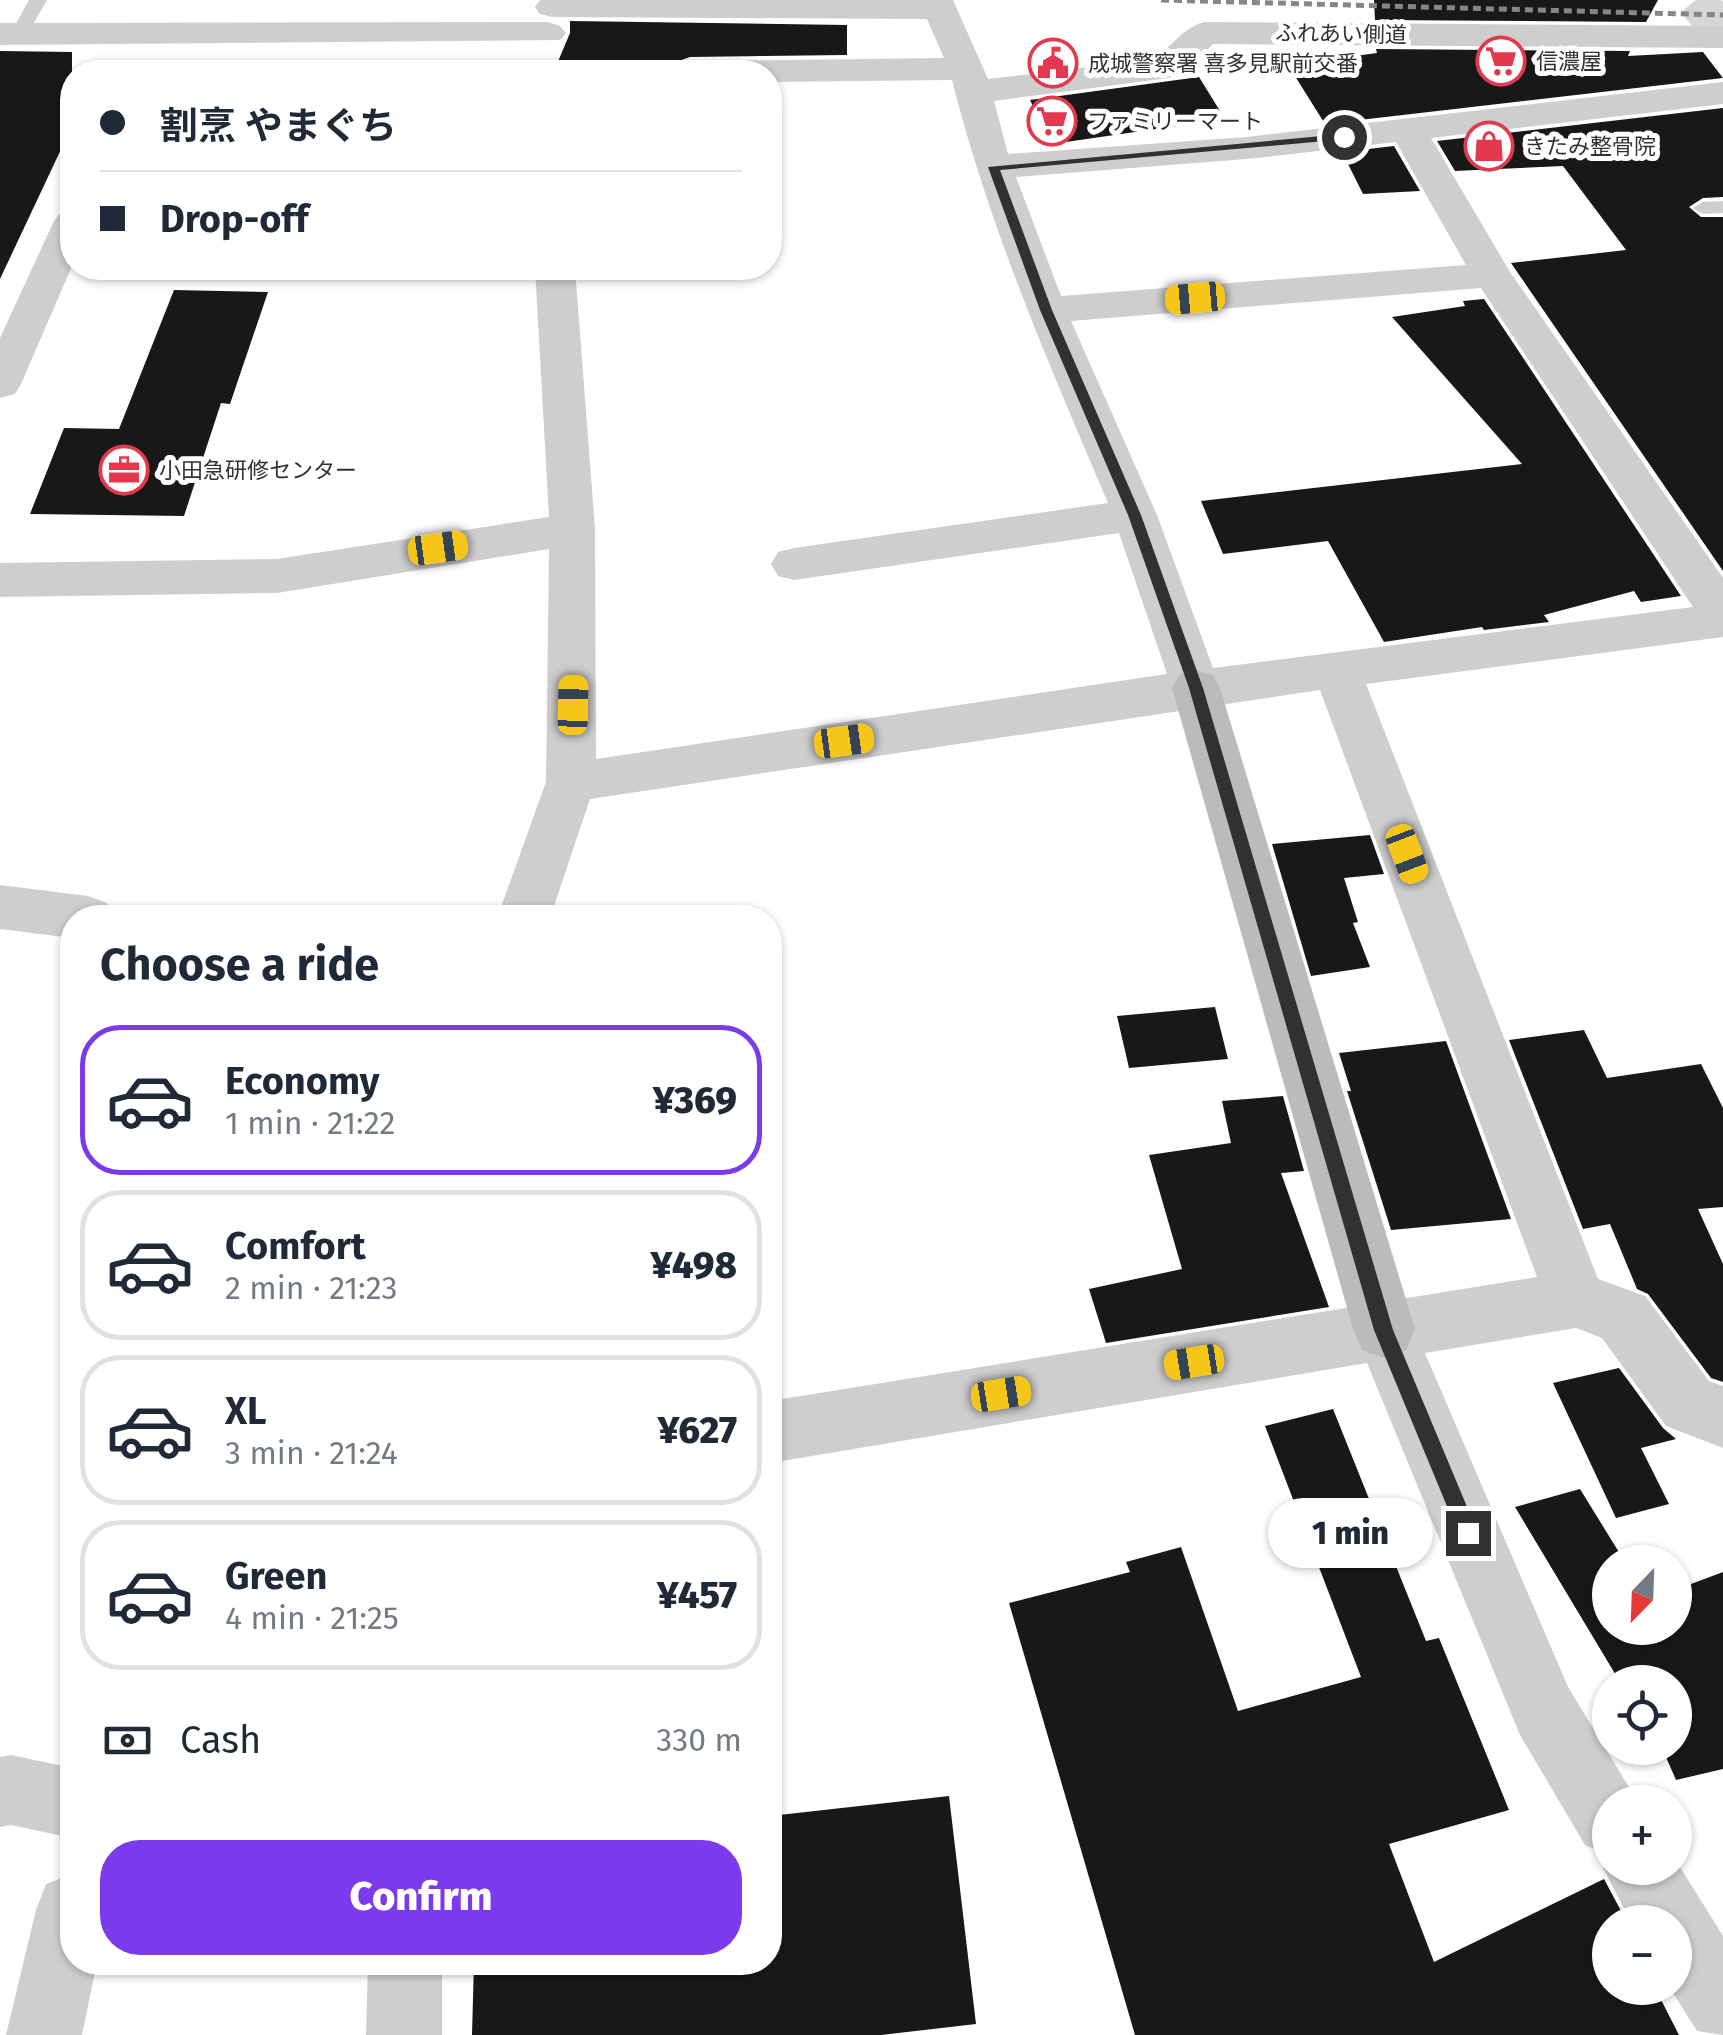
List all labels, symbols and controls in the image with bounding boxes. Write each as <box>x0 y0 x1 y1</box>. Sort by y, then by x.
street label: ふれあい側道 <box>1275 19 1407 49</box>
supermarket icon: 信濃屋 <box>1475 35 1527 87</box>
public building icon: 成城警察署 喜多見駅前交番 <box>1027 37 1079 89</box>
place label: 信濃屋 <box>1536 48 1602 75</box>
place label: 成城警察署 喜多見駅前交番 <box>1088 50 1358 77</box>
supermarket icon: ファミリーマート <box>1026 95 1078 147</box>
text: 割烹 やまぐち <box>160 103 397 149</box>
place label: ファミリーマート <box>1087 108 1263 135</box>
route start <box>1322 115 1367 160</box>
shop icon: きたみ整骨院 <box>1463 120 1515 172</box>
place label: きたみ整骨院 <box>1524 133 1656 160</box>
text: Drop-off <box>160 196 308 242</box>
car <box>1164 280 1226 316</box>
office icon: 小田急研修センター <box>98 444 150 496</box>
place label: 小田急研修センター <box>159 457 357 484</box>
car <box>406 529 470 567</box>
car <box>557 675 589 735</box>
car <box>812 722 876 760</box>
car <box>1382 821 1432 887</box>
text: Choose a ride <box>100 938 379 992</box>
icon: car <box>105 1055 195 1145</box>
text: Economy <box>225 1058 380 1104</box>
text: ¥369 <box>653 1077 737 1123</box>
text: 1 min · 21:22 <box>225 1104 395 1142</box>
icon: car <box>105 1220 195 1310</box>
text: Comfort <box>225 1223 366 1269</box>
text: ¥498 <box>651 1242 737 1288</box>
text: 2 min · 21:23 <box>225 1269 397 1307</box>
car <box>1162 1342 1226 1382</box>
car <box>969 1374 1033 1414</box>
icon: car <box>105 1385 195 1475</box>
text: XL <box>225 1388 267 1434</box>
text: ¥627 <box>657 1407 737 1453</box>
text: 3 min · 21:24 <box>225 1434 398 1472</box>
callout: 1 min <box>1268 1498 1433 1568</box>
route end <box>1446 1511 1491 1556</box>
text: 1 min <box>1312 1514 1389 1552</box>
north arrow <box>1592 1545 1692 1645</box>
map controls <box>1592 1545 1692 2005</box>
icon: car <box>105 1550 195 1640</box>
text: Green <box>225 1553 328 1599</box>
text: ¥457 <box>657 1572 737 1618</box>
text: 4 min · 21:25 <box>225 1599 399 1637</box>
button: locate <box>1592 1665 1692 1765</box>
icon: cash <box>100 1713 155 1768</box>
text: Cash <box>180 1717 261 1763</box>
text: 330 m <box>656 1721 742 1759</box>
button: + <box>1592 1785 1692 1885</box>
button: Confirm <box>100 1840 742 1955</box>
button: − <box>1592 1905 1692 2005</box>

